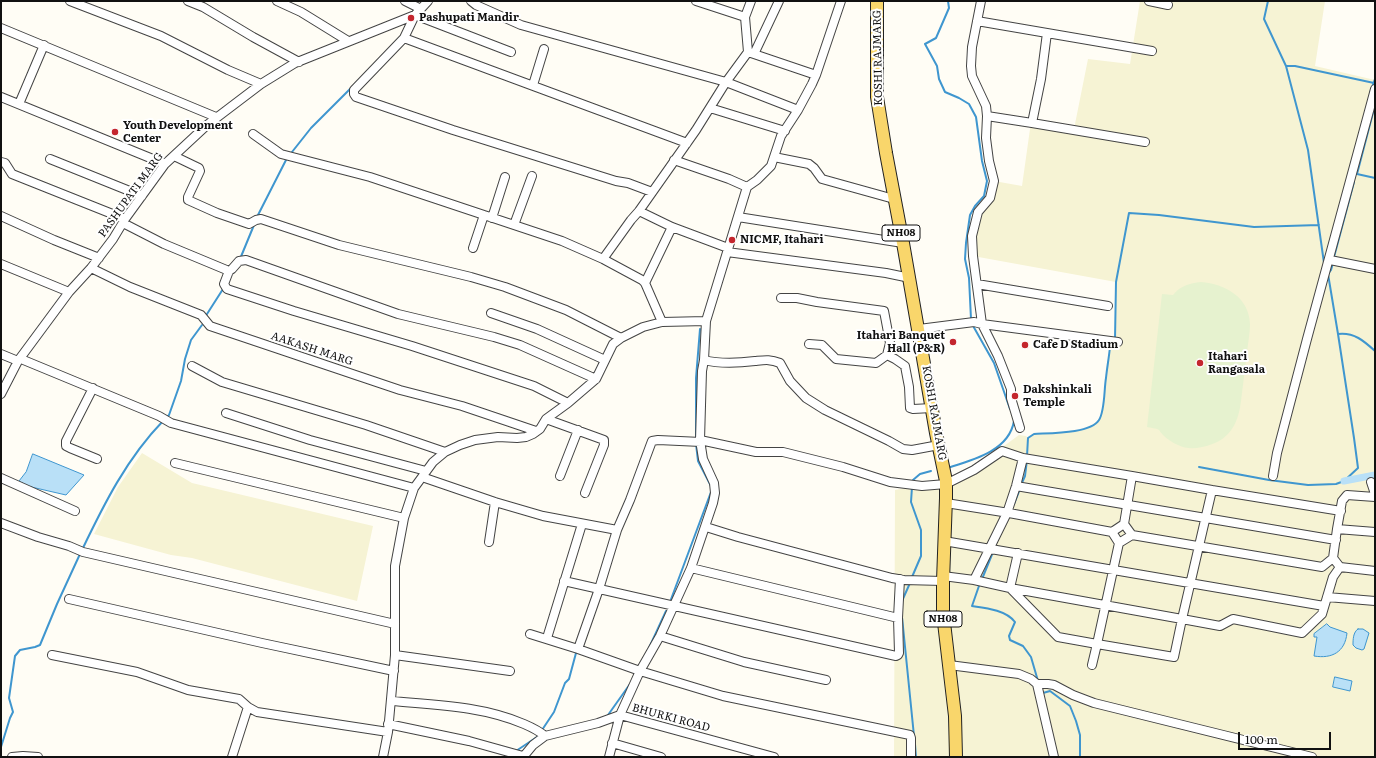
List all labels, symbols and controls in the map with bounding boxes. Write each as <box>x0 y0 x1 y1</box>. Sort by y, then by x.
street label: KOSHI RAJMARG <box>871 10 885 106</box>
place label: Pashupati Mandir <box>419 11 519 25</box>
marker: Pashupati Mandir <box>406 13 416 23</box>
place label: Youth Development Center <box>123 119 233 145</box>
marker: Youth Development Center <box>110 127 120 137</box>
street label: PASHUPATI MARG <box>96 150 166 240</box>
road number: NH08 <box>882 225 920 241</box>
place label: NICMF, Itahari <box>740 233 823 247</box>
marker: NICMF, Itahari <box>727 235 737 245</box>
place label: Itahari Banquet Hall (P&R) <box>857 329 945 355</box>
street label: AAKASH MARG <box>269 330 355 368</box>
marker: Itahari Banquet Hall (P&R) <box>948 337 958 347</box>
place label: Cafe D Stadium <box>1033 338 1118 352</box>
marker: Cafe D Stadium <box>1020 340 1030 350</box>
place label: Itahari Rangasala <box>1208 350 1265 376</box>
marker: Itahari Rangasala <box>1195 358 1205 368</box>
street label: KOSHI RAJMARG <box>919 365 949 461</box>
place label: Dakshinkali Temple <box>1023 383 1092 409</box>
marker: Dakshinkali Temple <box>1010 391 1020 401</box>
road number: NH08 <box>924 611 962 627</box>
street label: BHURKI ROAD <box>631 701 711 735</box>
scale bar <box>1240 724 1333 750</box>
text: 100 m <box>1245 730 1278 748</box>

